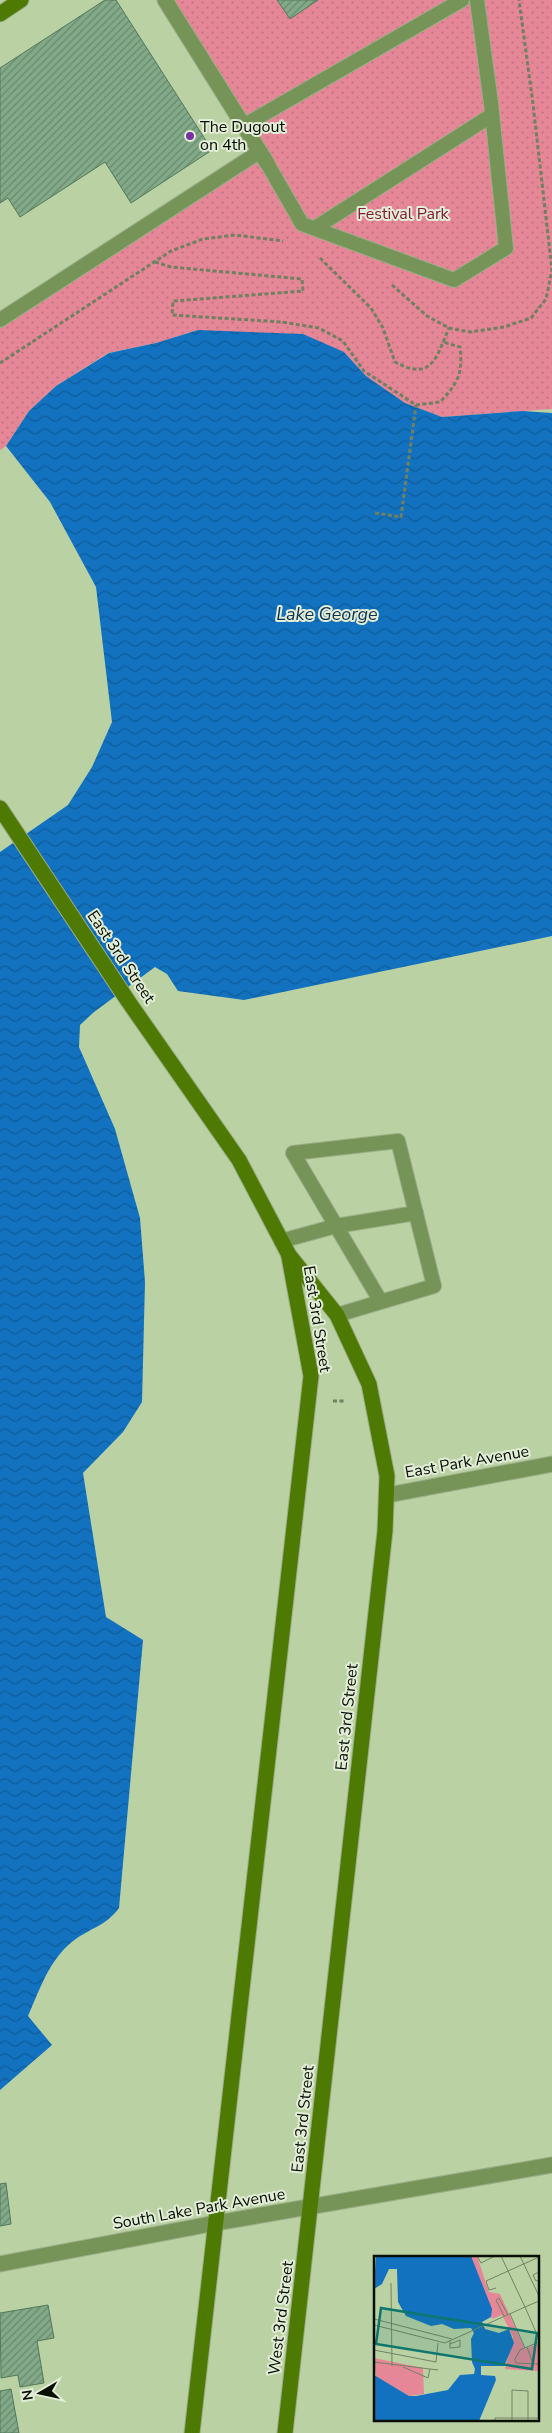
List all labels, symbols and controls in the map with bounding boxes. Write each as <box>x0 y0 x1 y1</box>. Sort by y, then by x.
place label: The Dugout on 4th <box>200 116 285 156</box>
marker: The Dugout on 4th <box>184 130 196 142</box>
park label: Festival Park <box>357 203 450 225</box>
water label: Lake George <box>276 602 378 626</box>
street label: East 3rd Street <box>82 906 160 1008</box>
street label: East 3rd Street <box>298 1264 336 1374</box>
street label: East Park Avenue <box>403 1440 531 1484</box>
street label: East 3rd Street <box>330 1662 364 1772</box>
street label: East 3rd Street <box>286 2064 320 2174</box>
street label: South Lake Park Avenue <box>111 2183 287 2235</box>
inset map <box>374 2256 540 2420</box>
street label: West 3rd Street <box>263 2259 299 2376</box>
north arrow <box>15 2368 65 2418</box>
text: N <box>17 2388 38 2402</box>

